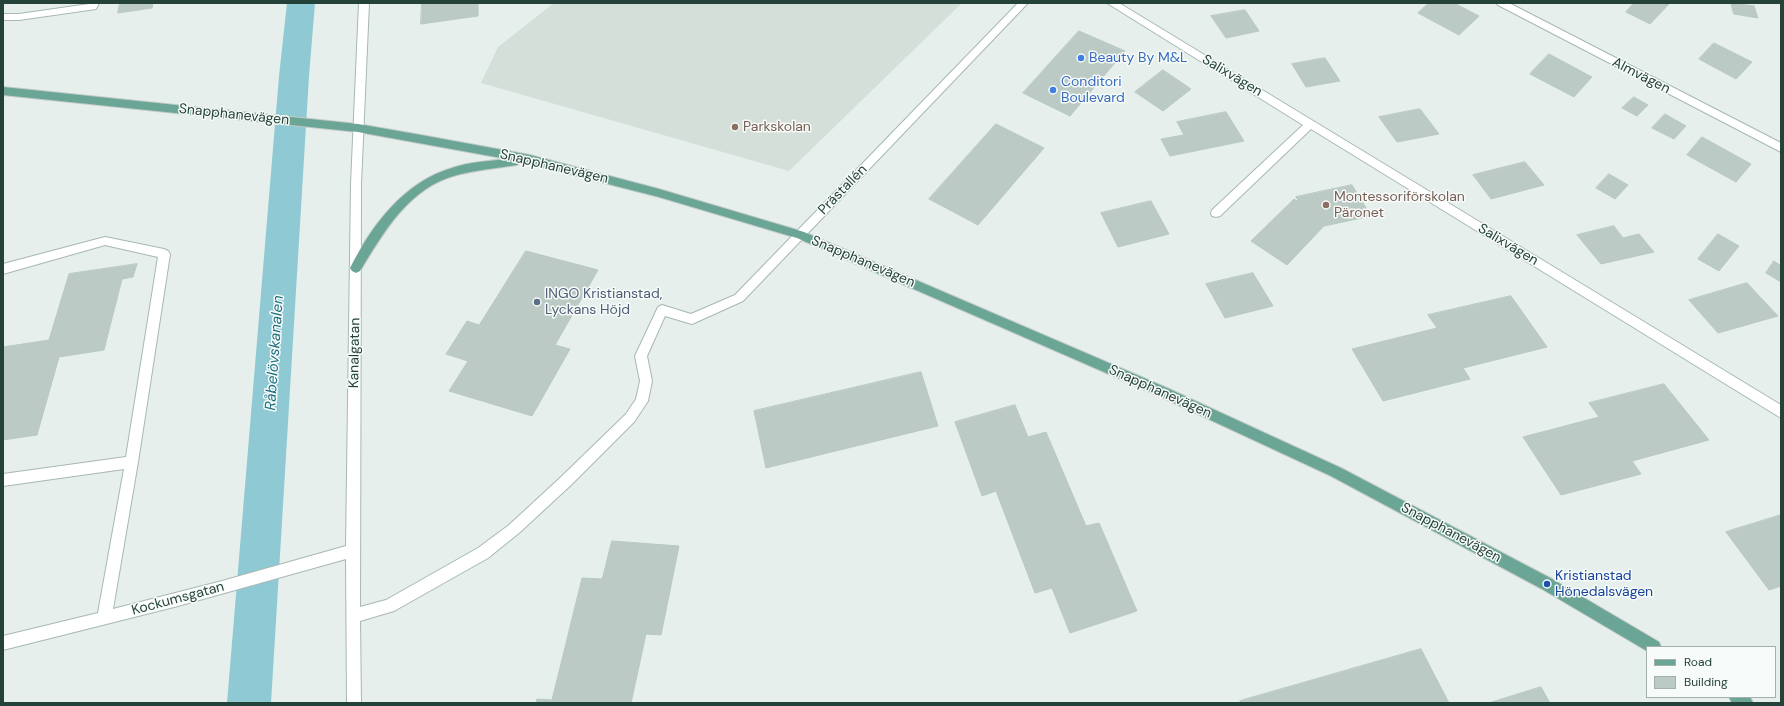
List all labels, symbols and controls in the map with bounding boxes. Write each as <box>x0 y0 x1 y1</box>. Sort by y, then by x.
place label: Beauty By M&L <box>1089 50 1187 66</box>
street label: Salixvägen <box>1199 51 1265 101</box>
marker: Beauty By M&L <box>1076 53 1086 63</box>
street label: Almvägen <box>1609 54 1673 98</box>
place label: Conditori Boulevard <box>1061 74 1125 106</box>
marker: Conditori Boulevard <box>1048 85 1058 95</box>
street label: Snapphanevägen <box>178 101 290 129</box>
place label: Parkskolan <box>743 119 811 135</box>
marker: Parkskolan <box>730 122 740 132</box>
street label: Snapphanevägen <box>498 146 610 188</box>
street label: Prästallén <box>815 162 871 218</box>
place label: Montessoriförskolan Päronet <box>1334 189 1465 222</box>
marker: Montessoriförskolan Päronet <box>1321 200 1331 210</box>
street label: Salixvägen <box>1475 220 1541 270</box>
street label: Snapphanevägen <box>809 233 917 291</box>
place label: INGO Kristianstad, Lyckans Höjd <box>545 286 662 318</box>
water label: Råbelövskanalen <box>262 295 288 411</box>
marker: INGO Kristianstad, Lyckans Höjd <box>532 297 542 307</box>
street label: Kanalgatan <box>346 318 364 388</box>
street label: Snapphanevägen <box>1106 362 1214 422</box>
street label: Snapphanevägen <box>1398 500 1504 566</box>
place label: Kristianstad Hönedalsvägen <box>1555 568 1653 600</box>
street label: Kockumsgatan <box>130 579 226 619</box>
marker: Kristianstad Hönedalsvägen <box>1542 579 1552 589</box>
legend <box>1646 646 1776 698</box>
text: Road <box>1684 654 1712 670</box>
text: Building <box>1684 674 1728 690</box>

